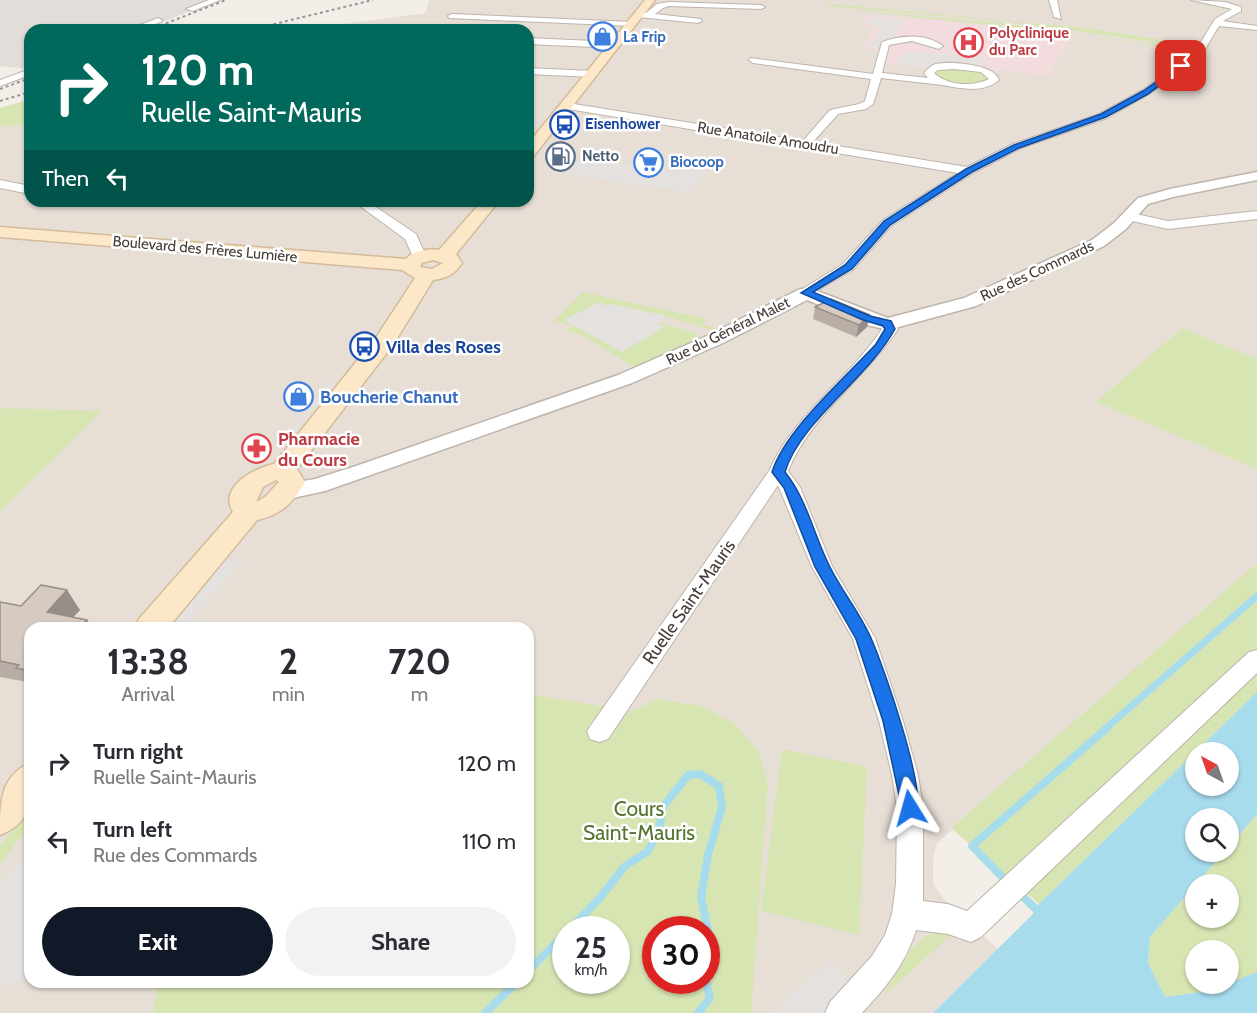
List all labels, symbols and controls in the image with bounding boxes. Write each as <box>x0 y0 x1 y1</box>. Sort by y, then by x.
shop icon: La Frip <box>586 21 618 53</box>
place label: Polyclinique du Parc <box>989 24 1069 59</box>
hospital icon: Polyclinique du Parc <box>952 26 984 58</box>
place label: La Frip <box>623 28 666 46</box>
pin <box>1155 40 1206 91</box>
text: 120 m <box>141 44 254 96</box>
icon: right <box>42 48 120 126</box>
icon: arrive <box>1164 49 1197 82</box>
text: Ruelle Saint-Mauris <box>141 96 362 129</box>
bus stop icon: Eisenhower <box>548 108 580 140</box>
place label: Eisenhower <box>585 115 660 133</box>
street label: Rue Anatoile Amoudru <box>696 118 840 158</box>
fuel station icon: Netto <box>545 140 577 172</box>
supermarket icon: Biocoop <box>633 146 665 178</box>
place label: Netto <box>582 147 619 165</box>
place label: Biocoop <box>670 153 724 171</box>
icon: left <box>101 162 134 195</box>
text: Then <box>42 165 89 192</box>
street label: Boulevard des Frères Lumière <box>112 232 298 266</box>
street label: Rue des Commards <box>977 237 1097 305</box>
street label: Rue du Général Malet <box>663 293 793 369</box>
bus stop icon: Villa des Roses <box>349 331 381 363</box>
place label: Villa des Roses <box>386 336 501 358</box>
shop icon: Boucherie Chanut <box>283 381 315 413</box>
place label: Boucherie Chanut <box>320 386 458 408</box>
place label: Pharmacie du Cours <box>278 428 360 471</box>
pharmacy icon: Pharmacie du Cours <box>241 433 273 465</box>
street label: Ruelle Saint-Mauris <box>638 535 740 669</box>
text: 13:38 <box>107 639 189 683</box>
text: 2 <box>279 639 298 683</box>
text: 720 <box>388 639 451 683</box>
text: Arrival <box>121 682 175 706</box>
text: min <box>272 682 305 706</box>
text: m <box>411 682 428 706</box>
text: Turn right <box>93 738 183 765</box>
north arrow <box>1185 742 1239 796</box>
map controls <box>1185 742 1239 994</box>
icon: right <box>42 747 75 780</box>
text: 120 m <box>458 750 516 777</box>
text: Ruelle Saint-Mauris <box>93 765 256 789</box>
position arrow <box>878 776 942 840</box>
park label: Cours Saint-Mauris <box>583 796 695 845</box>
button: search <box>1185 808 1239 862</box>
text: Turn left <box>93 816 172 843</box>
icon: left <box>42 825 75 858</box>
text: 110 m <box>462 828 516 855</box>
text: Rue des Commards <box>93 843 257 867</box>
button: + <box>1185 874 1239 928</box>
button: Exit <box>42 907 273 976</box>
button: Share <box>285 907 516 976</box>
speed limit sign: 30 <box>642 916 720 994</box>
text: 25 <box>575 929 607 966</box>
button: − <box>1185 940 1239 994</box>
text: km/h <box>575 961 607 979</box>

